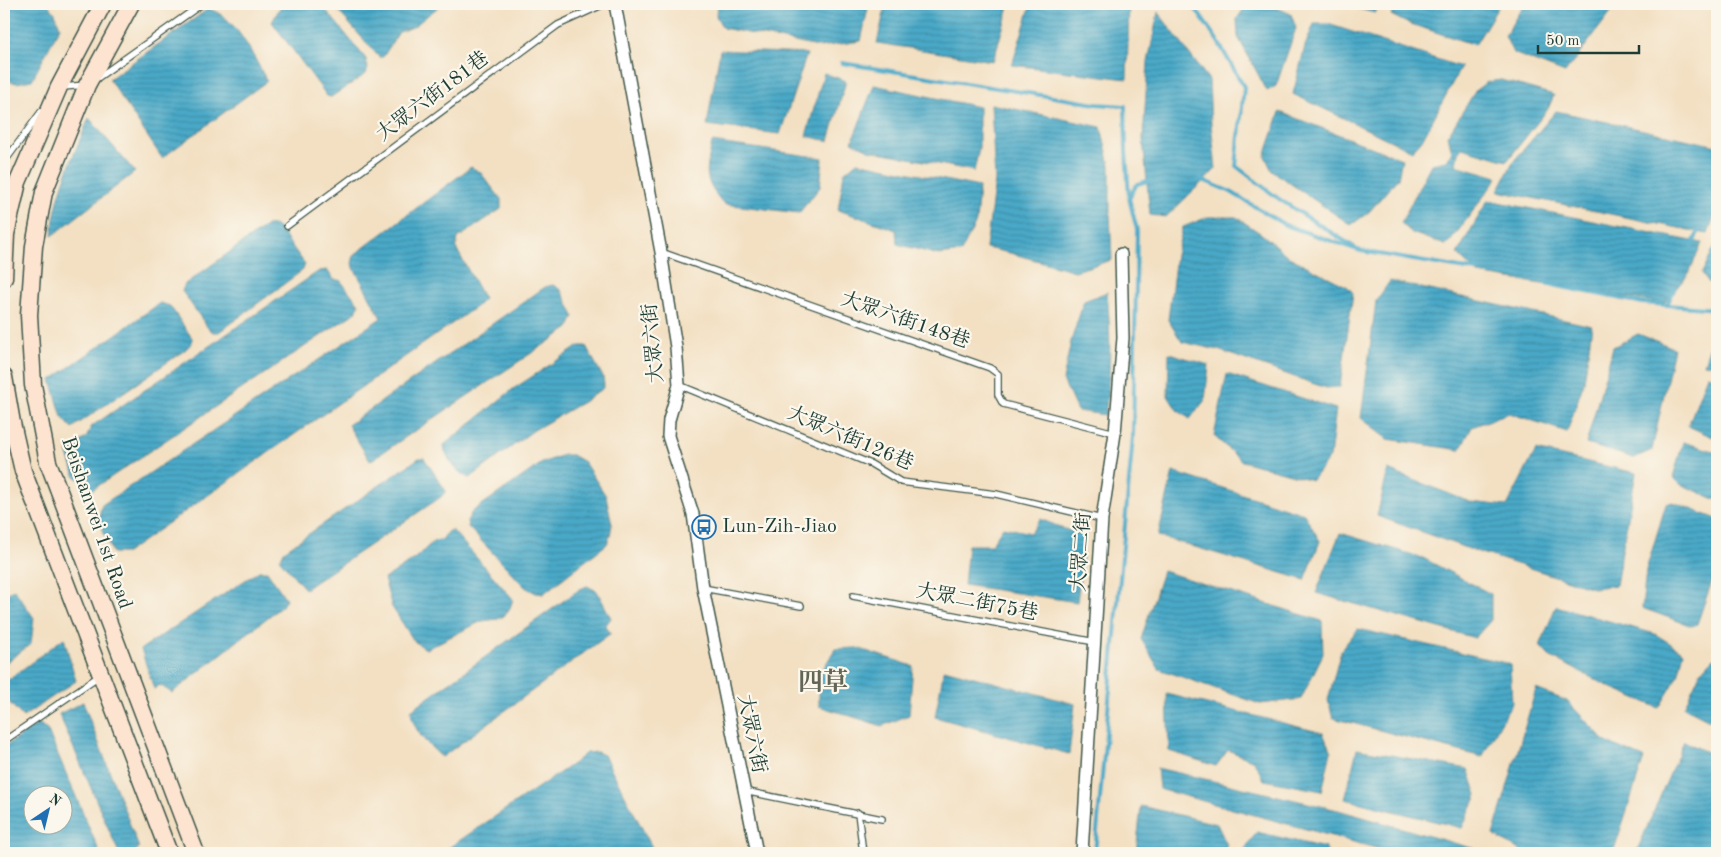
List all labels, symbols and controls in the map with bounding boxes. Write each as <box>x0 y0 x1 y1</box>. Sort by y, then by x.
scale bar <box>1538 22 1640 54</box>
text: 50 m <box>1546 34 1580 49</box>
street label: 大眾六街181巷 <box>372 47 493 146</box>
street label: 大眾六街148巷 <box>838 288 973 352</box>
street label: 大眾六街 <box>639 302 667 384</box>
street label: 大眾六街126巷 <box>784 402 917 475</box>
street label: Beishanwei 1st Road <box>57 434 135 612</box>
street label: 大眾二街 <box>1067 511 1095 593</box>
bus stop icon: Lun-Zih-Jiao <box>691 514 717 540</box>
place label: Lun-Zih-Jiao <box>722 517 837 537</box>
street label: 大眾二街75巷 <box>915 579 1040 625</box>
district label: 四草 <box>798 668 848 696</box>
street label: 大眾六街 <box>734 692 770 775</box>
north arrow <box>22 784 72 834</box>
text: N <box>46 791 64 809</box>

